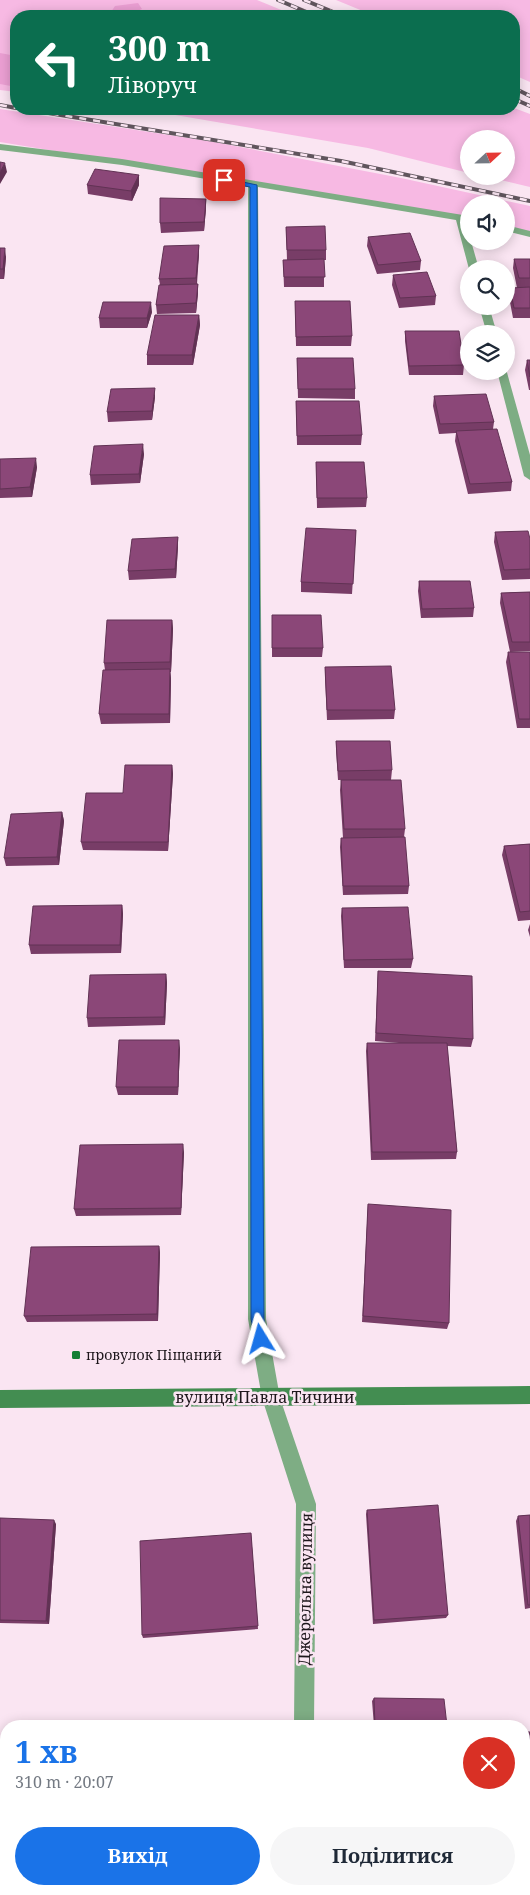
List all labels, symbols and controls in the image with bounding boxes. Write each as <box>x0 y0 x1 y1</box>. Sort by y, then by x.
text: 300 m <box>108 24 211 71</box>
icon: left <box>25 30 90 95</box>
text: Ліворуч <box>108 69 197 99</box>
north arrow <box>460 130 515 185</box>
map controls <box>460 130 515 380</box>
pin <box>203 159 245 201</box>
icon: arrive <box>210 166 238 194</box>
button: sound <box>460 195 515 250</box>
button: search <box>460 260 515 315</box>
button: layers <box>460 325 515 380</box>
position arrow <box>234 1312 286 1364</box>
place label: провулок Піщаний <box>86 1345 222 1364</box>
marker: провулок Піщаний <box>70 1349 82 1361</box>
street label: вулиця Павла Тичини <box>175 1386 355 1408</box>
street label: Джерельна вулиця <box>293 1513 317 1665</box>
text: 1 хв <box>15 1731 77 1772</box>
button: close <box>463 1737 515 1789</box>
text: 310 m · 20:07 <box>15 1771 114 1793</box>
button: Вихід <box>15 1827 260 1885</box>
button: Поділитися <box>270 1827 515 1885</box>

